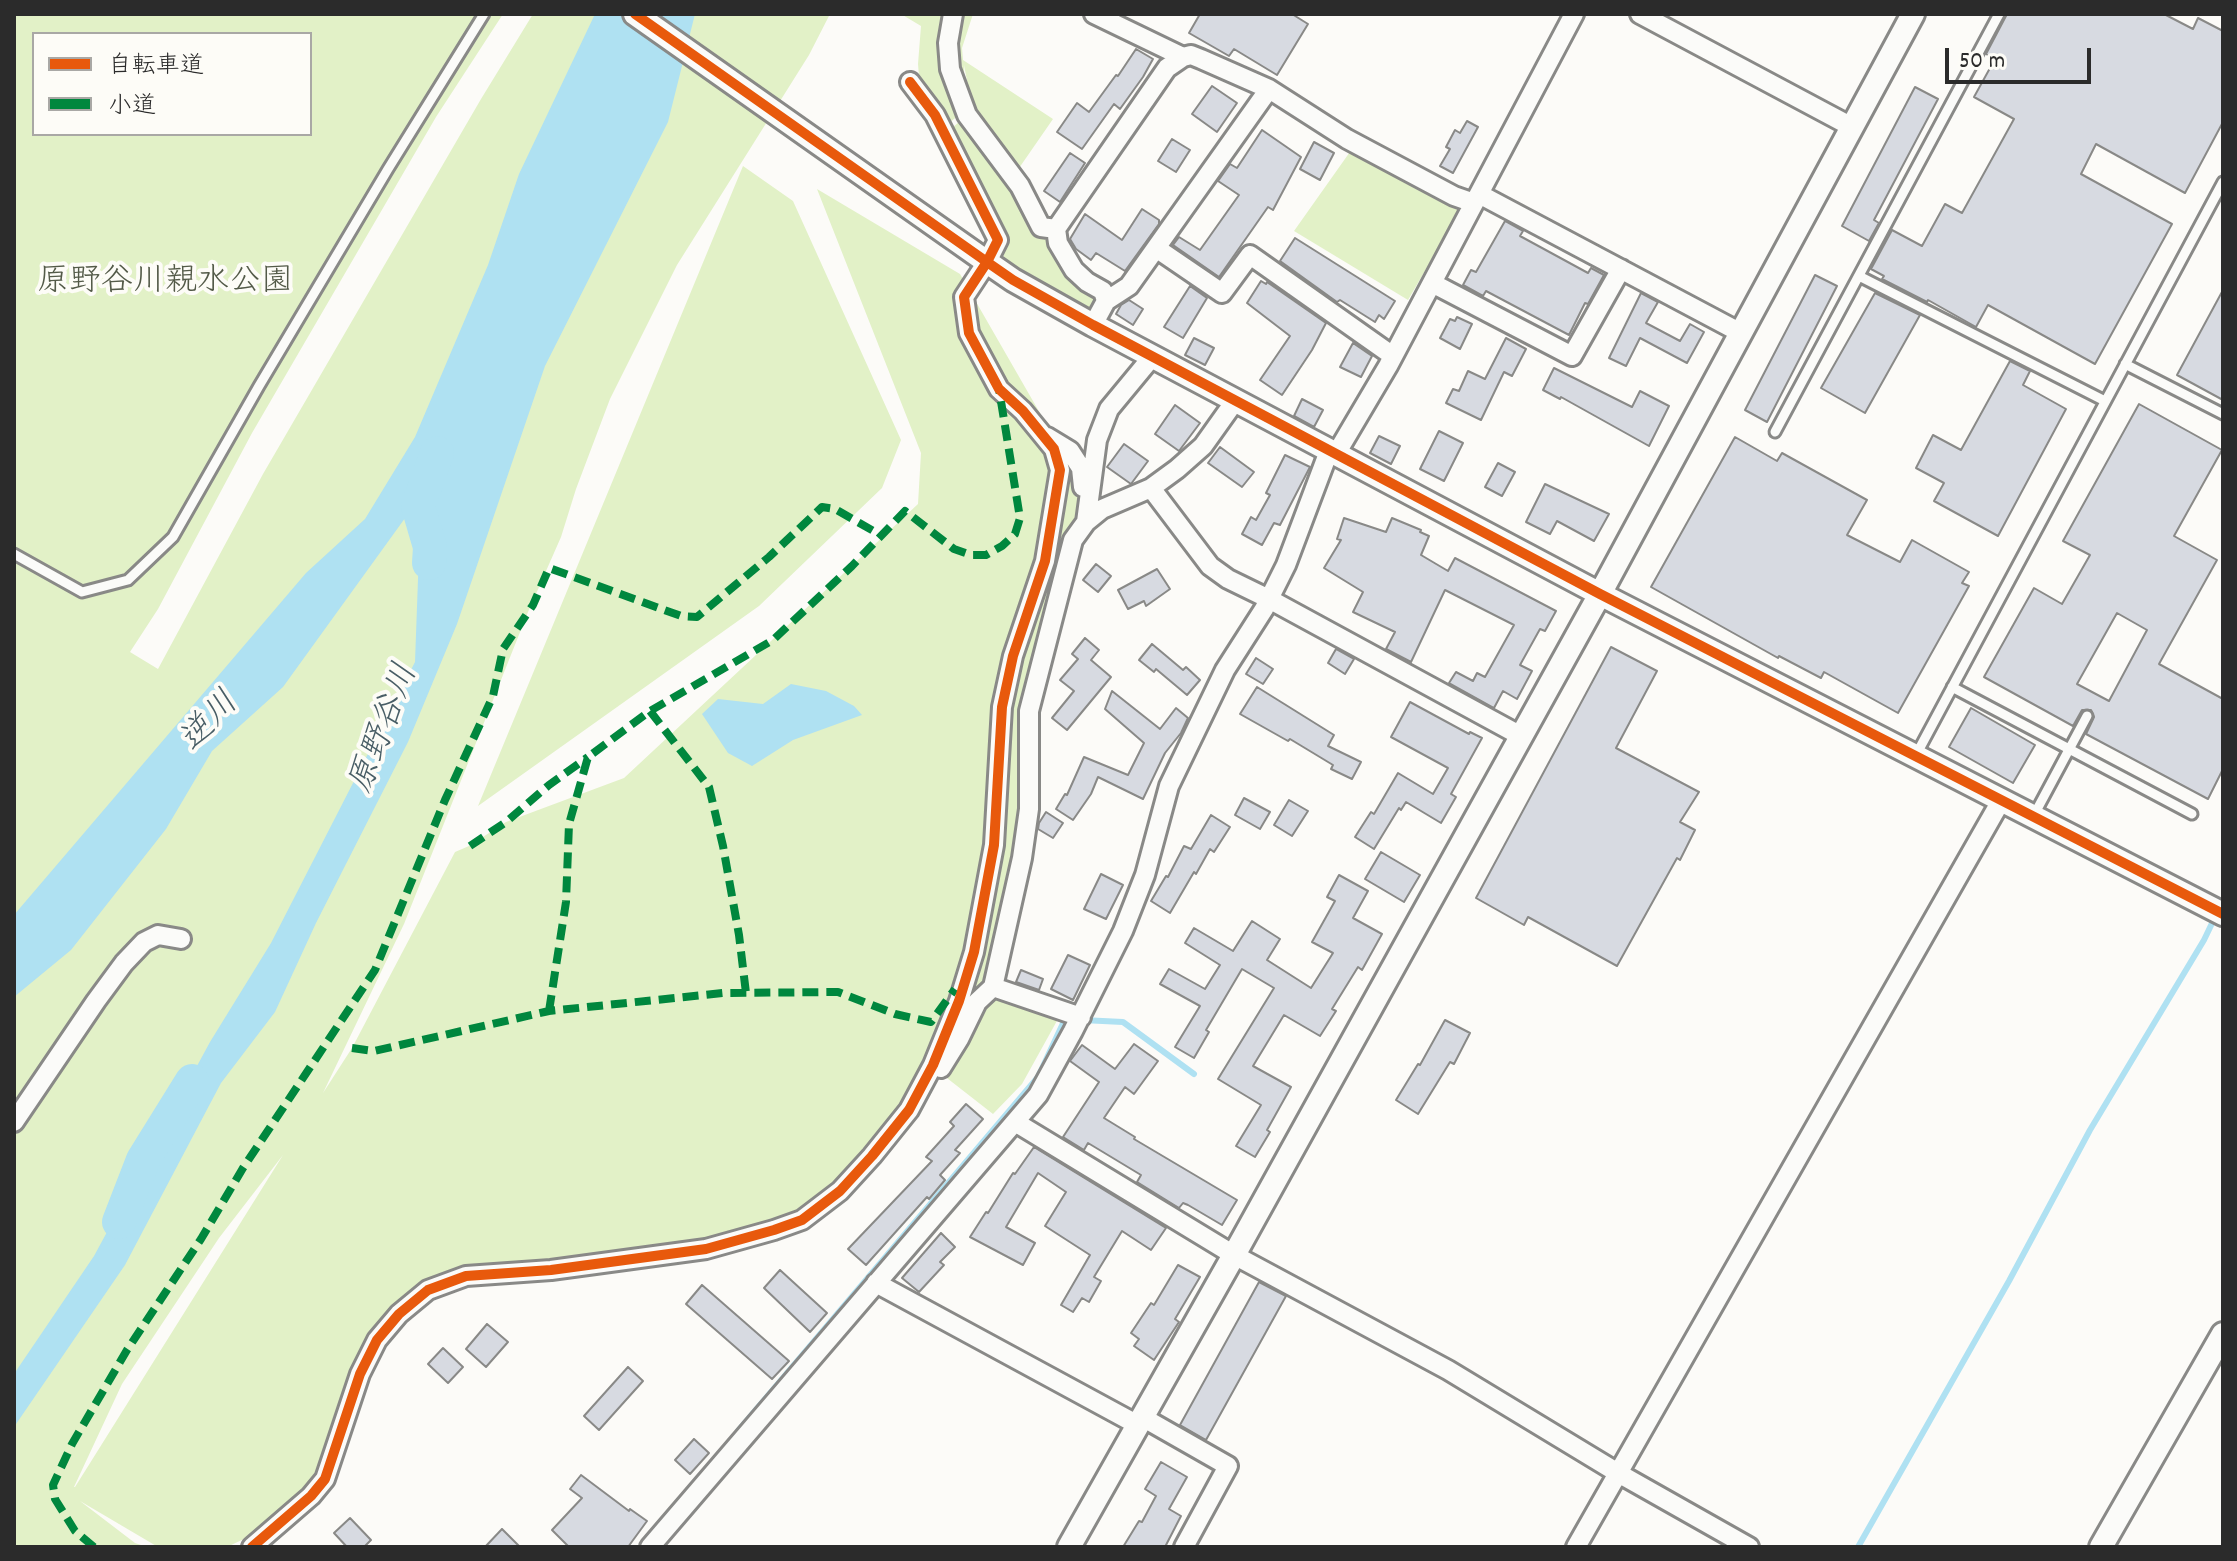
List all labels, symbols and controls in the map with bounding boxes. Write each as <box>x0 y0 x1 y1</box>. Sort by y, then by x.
legend <box>32 32 312 136</box>
scale bar <box>1949 32 2095 82</box>
text: 50 m <box>1959 45 2005 79</box>
text: 自転車道 <box>108 50 204 84</box>
text: 小道 <box>108 90 156 124</box>
park label: 原野谷川親水公園 <box>37 266 293 304</box>
water label: 原野谷川 <box>344 659 430 801</box>
water label: 逆川 <box>174 685 250 763</box>

